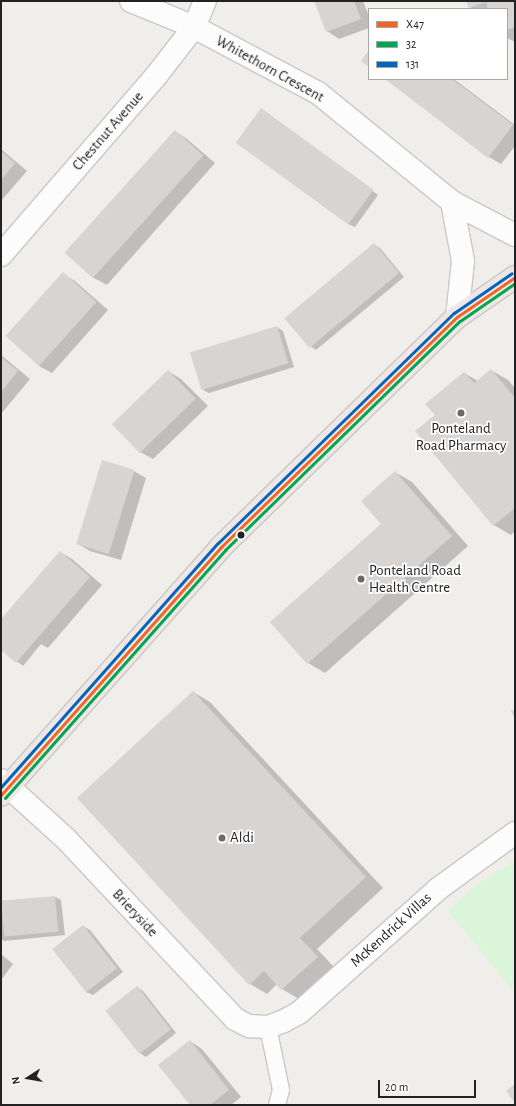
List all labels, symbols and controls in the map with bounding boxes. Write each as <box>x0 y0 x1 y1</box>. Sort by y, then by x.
legend <box>368 8 508 80</box>
text: X47 <box>406 18 424 30</box>
street label: Whitethorn Crescent <box>213 32 327 106</box>
text: 32 <box>406 38 416 50</box>
text: 131 <box>406 58 419 70</box>
street label: Chestnut Avenue <box>69 88 147 174</box>
marker: Ponteland Road Pharmacy <box>456 408 466 418</box>
place label: Ponteland Road Pharmacy <box>416 419 506 454</box>
unlabelled marker <box>236 530 246 540</box>
place label: Ponteland Road Health Centre <box>369 561 461 596</box>
marker: Ponteland Road Health Centre <box>356 574 366 584</box>
place label: Aldi <box>230 829 254 847</box>
marker: Aldi <box>217 833 227 843</box>
street label: Brieryside <box>108 885 162 941</box>
street label: McKendrick Villas <box>347 889 435 971</box>
north arrow <box>8 1058 48 1098</box>
scale bar <box>380 1072 478 1098</box>
text: N <box>10 1076 22 1085</box>
text: 20 m <box>385 1081 408 1093</box>

